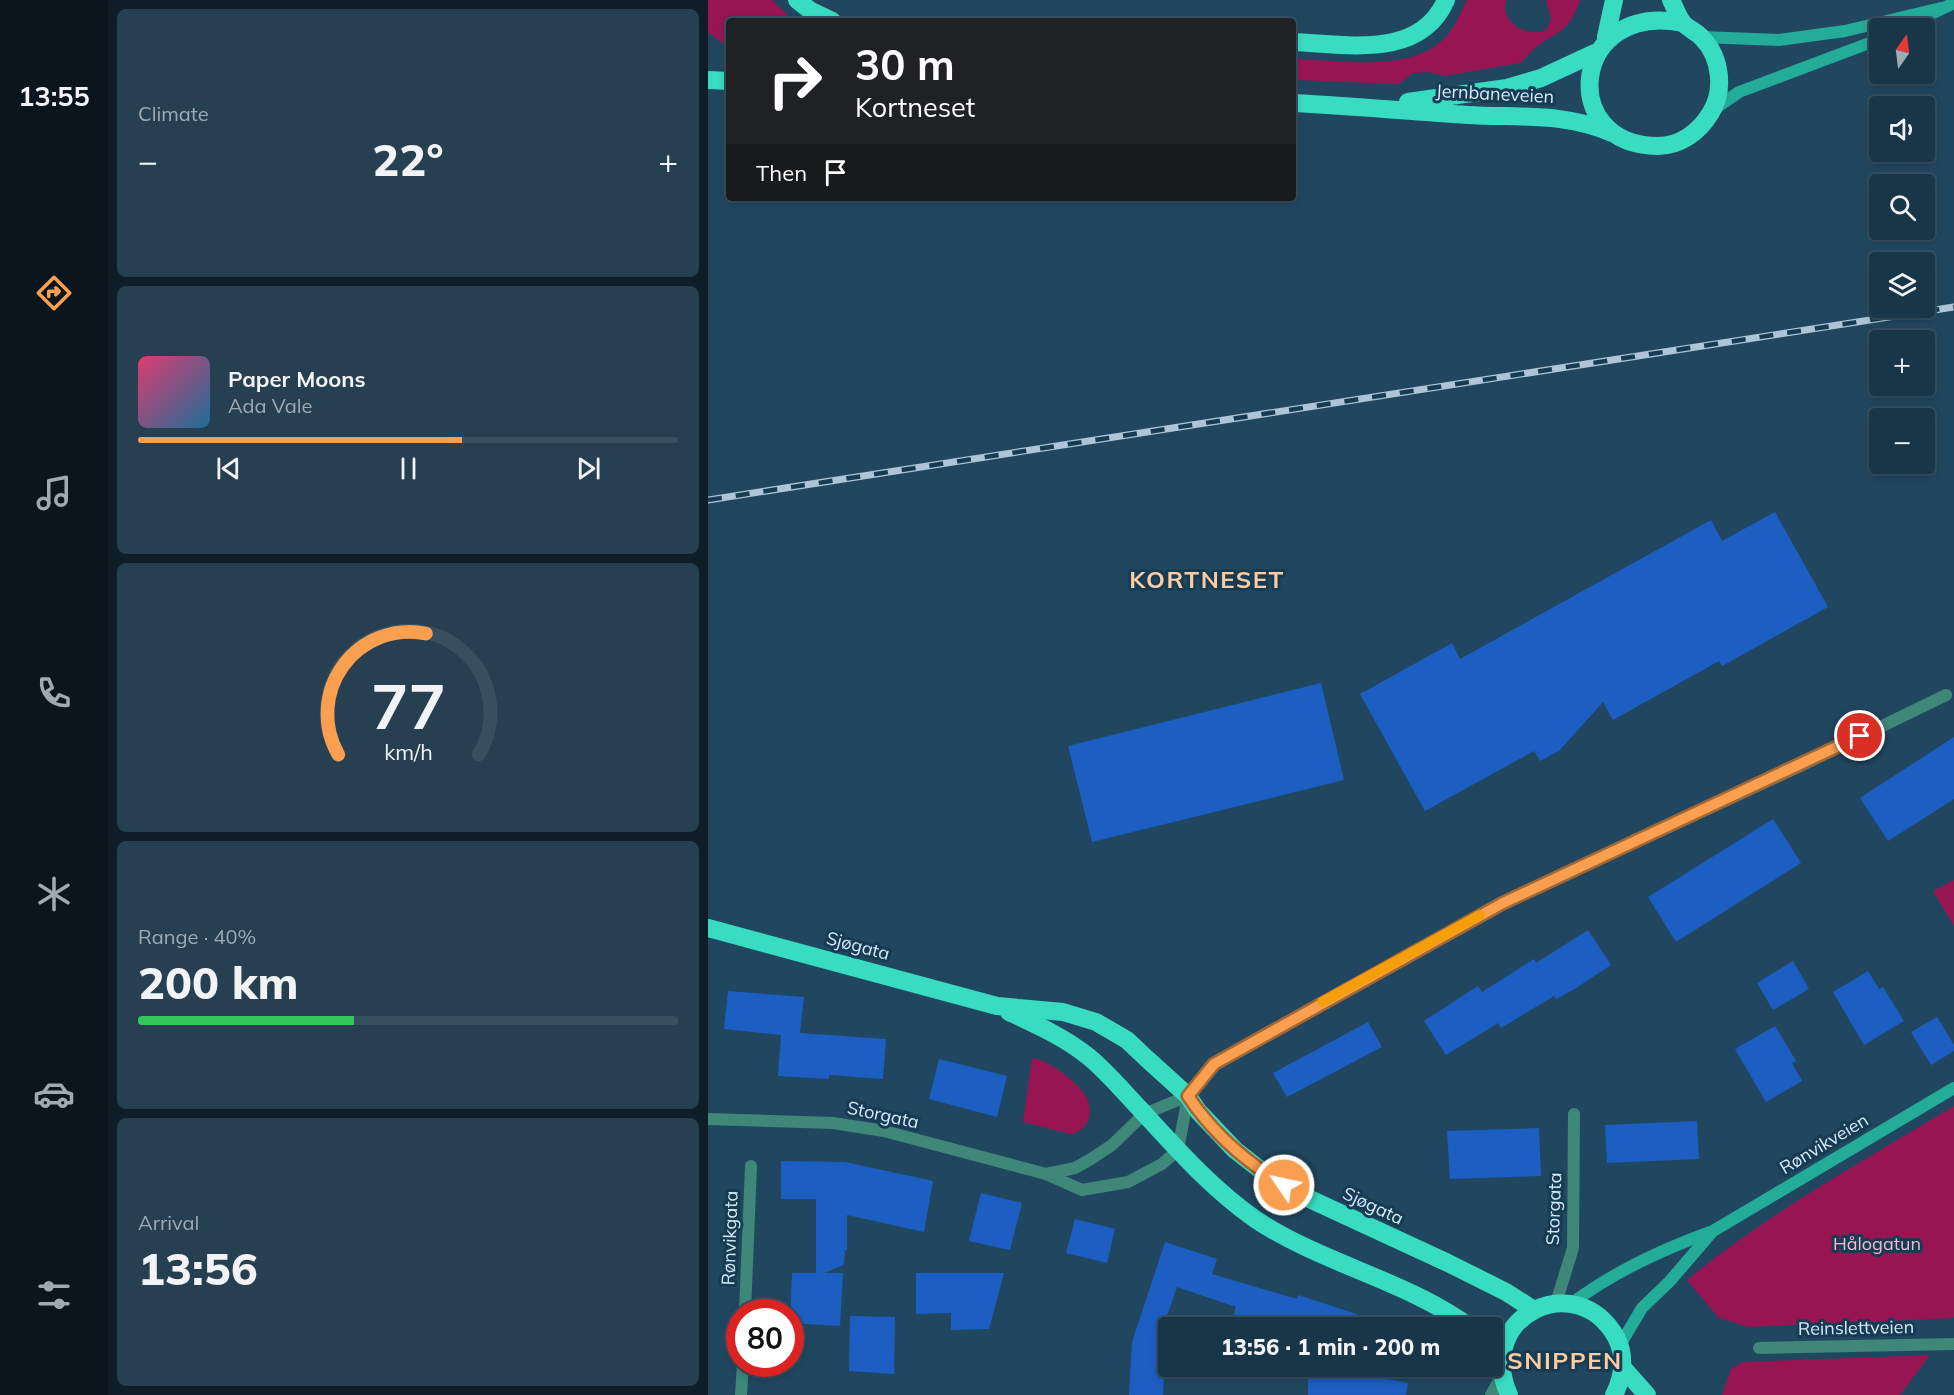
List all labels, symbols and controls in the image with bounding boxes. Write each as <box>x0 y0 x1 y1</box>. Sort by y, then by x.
north arrow <box>1869 18 1935 84</box>
map controls <box>1869 18 1935 474</box>
text: 30 m <box>855 38 955 91</box>
icon: right <box>756 42 834 120</box>
text: 13:55 <box>18 79 90 113</box>
street label: Jernbaneveien <box>1435 79 1555 108</box>
text: Kortneset <box>855 90 975 124</box>
button: sound <box>1869 96 1935 162</box>
text: Climate <box>138 101 209 126</box>
text: 22° <box>372 131 444 187</box>
text: − <box>138 140 158 181</box>
text: + <box>658 140 678 181</box>
icon: arrive <box>819 156 852 189</box>
text: Then <box>756 159 807 187</box>
button: search <box>1869 174 1935 240</box>
button: layers <box>1869 252 1935 318</box>
icon: directions <box>33 272 75 314</box>
button: + <box>1869 330 1935 396</box>
text: Paper Moons <box>228 365 366 393</box>
text: Ada Vale <box>228 393 312 418</box>
button: − <box>1869 408 1935 474</box>
icon: previous <box>212 452 245 485</box>
icon: pause <box>392 452 425 485</box>
icon: next <box>572 452 605 485</box>
icon: music <box>33 472 75 514</box>
district label: KORTNESET <box>1129 564 1285 594</box>
text: 77 <box>371 666 445 745</box>
icon: phone <box>33 672 75 714</box>
pin <box>1834 710 1885 761</box>
icon: arrive <box>1843 719 1876 752</box>
text: km/h <box>384 738 432 765</box>
icon: climate <box>33 873 75 915</box>
text: Range · 40% <box>138 924 256 949</box>
street label: Sjøgata <box>824 926 892 965</box>
text: 200 km <box>138 954 299 1010</box>
icon: car <box>33 1073 75 1115</box>
street label: Storgata <box>845 1096 921 1133</box>
street label: Rønvikveien <box>1775 1108 1872 1179</box>
position arrow <box>1252 1153 1316 1217</box>
street label: Storgata <box>1541 1172 1566 1246</box>
street label: Sjøgata <box>1339 1181 1407 1230</box>
street label: Rønvikgata <box>716 1190 743 1286</box>
text: Arrival <box>138 1210 199 1235</box>
park label: Hålogatun <box>1833 1232 1921 1255</box>
text: 13:56 <box>138 1240 258 1296</box>
icon: filters <box>33 1274 75 1316</box>
speed limit sign: 80 <box>726 1299 804 1377</box>
street label: Reinslettveien <box>1798 1315 1914 1340</box>
text: 13:56 · 1 min · 200 m <box>1221 1333 1440 1361</box>
district label: SNIPPEN <box>1507 1345 1623 1375</box>

